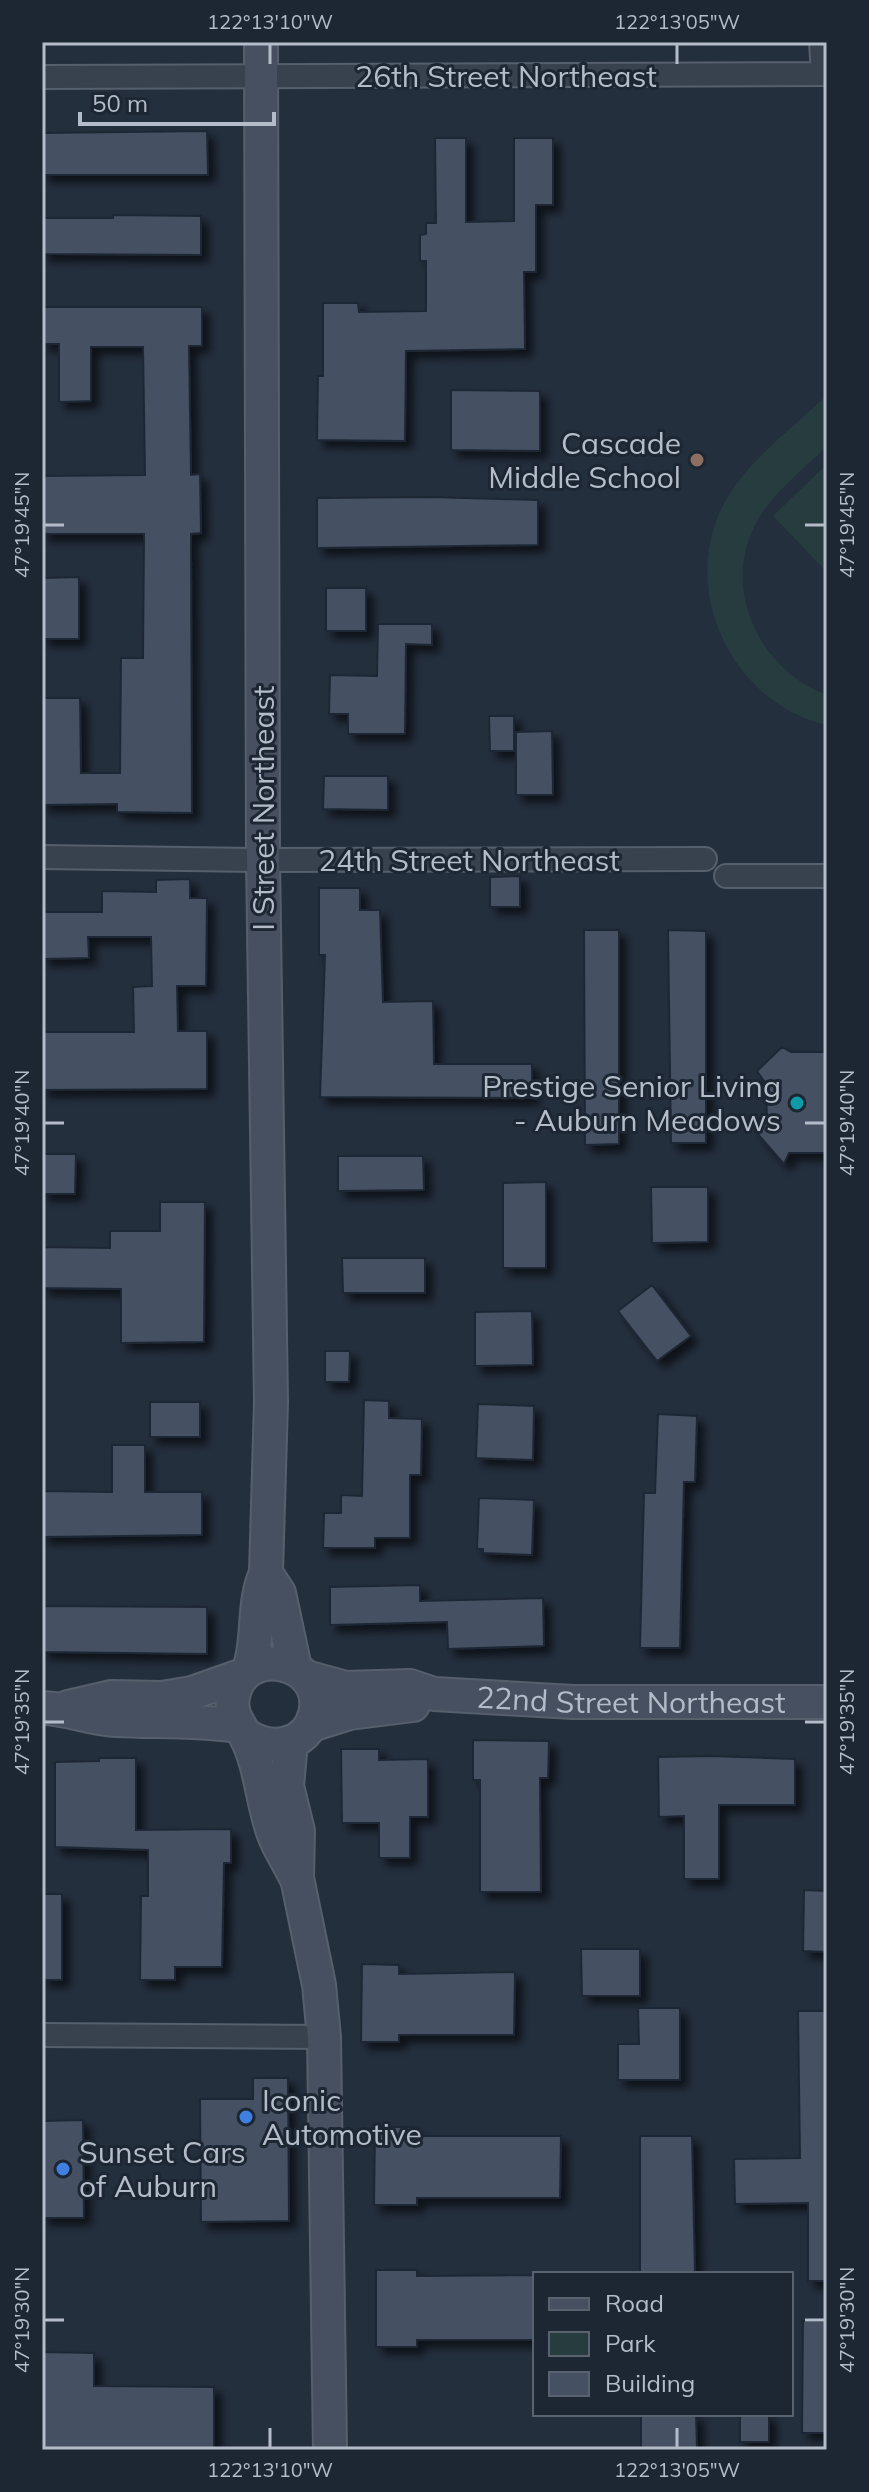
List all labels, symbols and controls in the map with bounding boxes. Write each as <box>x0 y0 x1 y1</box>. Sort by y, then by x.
text: 122°13'10"W <box>207 9 333 34</box>
text: 122°13'05"W <box>614 9 740 34</box>
street label: 26th Street Northeast <box>355 57 657 95</box>
scale bar <box>80 76 274 126</box>
text: 50 m <box>92 88 148 118</box>
place label: Cascade Middle School <box>488 424 681 496</box>
marker: Cascade Middle School <box>688 451 706 469</box>
text: 47°19'45"N <box>9 472 34 578</box>
text: 47°19'45"N <box>834 472 859 578</box>
street label: I Street Northeast <box>244 685 282 931</box>
street label: 24th Street Northeast <box>318 841 620 879</box>
place label: Prestige Senior Living - Auburn Meadows <box>482 1067 781 1139</box>
text: 47°19'40"N <box>9 1070 34 1176</box>
text: 47°19'40"N <box>834 1070 859 1176</box>
marker: Prestige Senior Living - Auburn Meadows <box>788 1094 806 1112</box>
text: 47°19'35"N <box>9 1669 34 1775</box>
text: 47°19'35"N <box>834 1669 859 1775</box>
street label: 22nd Street Northeast <box>475 1677 786 1721</box>
place label: Iconic Automotive <box>262 2081 422 2153</box>
marker: Iconic Automotive <box>237 2108 255 2126</box>
place label: Sunset Cars of Auburn <box>79 2133 246 2205</box>
marker: Sunset Cars of Auburn <box>54 2160 72 2178</box>
text: 47°19'30"N <box>9 2267 34 2373</box>
text: 47°19'30"N <box>834 2267 859 2373</box>
legend <box>533 2272 793 2416</box>
text: Road <box>605 2288 664 2318</box>
text: Park <box>605 2328 656 2358</box>
text: Building <box>605 2368 695 2398</box>
text: 122°13'10"W <box>207 2457 333 2482</box>
text: 122°13'05"W <box>614 2457 740 2482</box>

